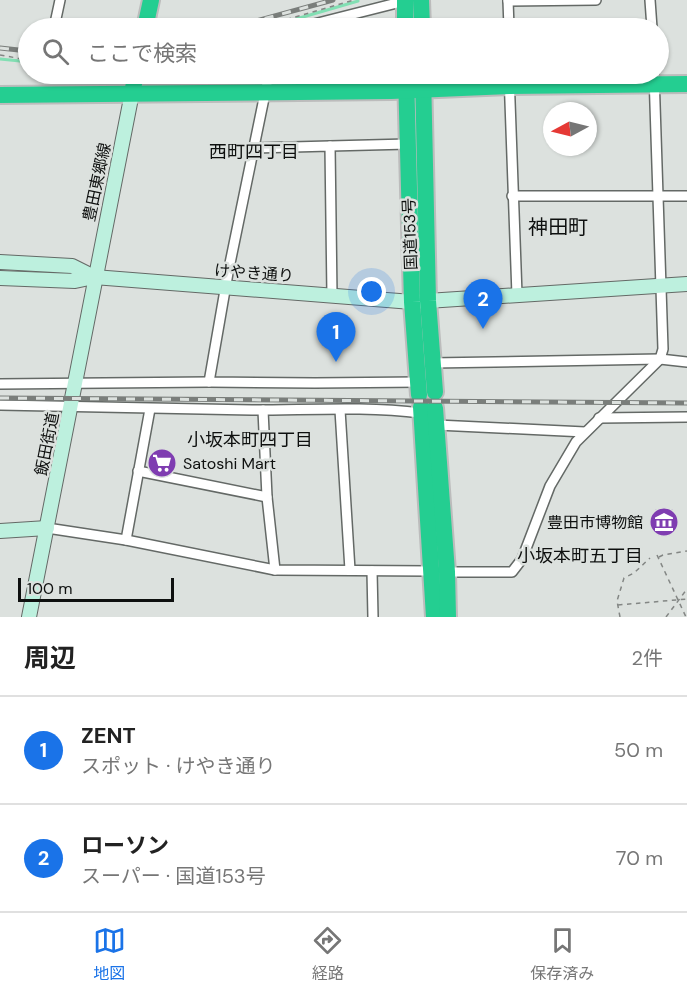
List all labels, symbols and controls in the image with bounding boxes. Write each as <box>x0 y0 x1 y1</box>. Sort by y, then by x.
search box <box>18 18 669 84</box>
icon: search <box>39 35 72 68</box>
text: ここで検索 <box>87 39 197 68</box>
north arrow <box>543 102 597 156</box>
district label: 西町四丁目 <box>209 140 299 164</box>
street label: 豊田東郷線 <box>78 141 116 223</box>
street label: 国道153号 <box>398 198 422 270</box>
district label: 神田町 <box>528 214 588 240</box>
street label: けやき通り <box>213 260 295 286</box>
your location <box>357 277 386 306</box>
pin: 2 <box>464 280 502 329</box>
pin: 1 <box>316 312 356 362</box>
street label: 飯田街道 <box>31 411 63 477</box>
district label: 小坂本町四丁目 <box>187 428 313 452</box>
supermarket icon: Satoshi Mart <box>146 447 178 479</box>
place label: Satoshi Mart <box>183 453 276 474</box>
museum icon: 豊田市博物館 <box>648 506 680 538</box>
place label: 豊田市博物館 <box>547 512 643 533</box>
district label: 小坂本町五丁目 <box>517 544 643 568</box>
scale bar <box>18 575 174 602</box>
text: 100 m <box>27 578 72 599</box>
text: 周辺 <box>24 641 76 675</box>
text: 2件 <box>631 645 663 671</box>
text: ZENT <box>81 721 136 750</box>
text: 1 <box>40 737 47 763</box>
text: 50 m <box>614 737 663 763</box>
text: スポット · けやき通り <box>81 753 276 779</box>
text: ローソン <box>81 831 169 860</box>
text: 2 <box>38 845 49 871</box>
text: 70 m <box>616 845 663 871</box>
text: スーパー · 国道153号 <box>81 863 266 889</box>
tab: 地図 <box>93 924 126 984</box>
tab: 経路 <box>311 924 344 984</box>
tab: 保存済み <box>530 924 594 984</box>

